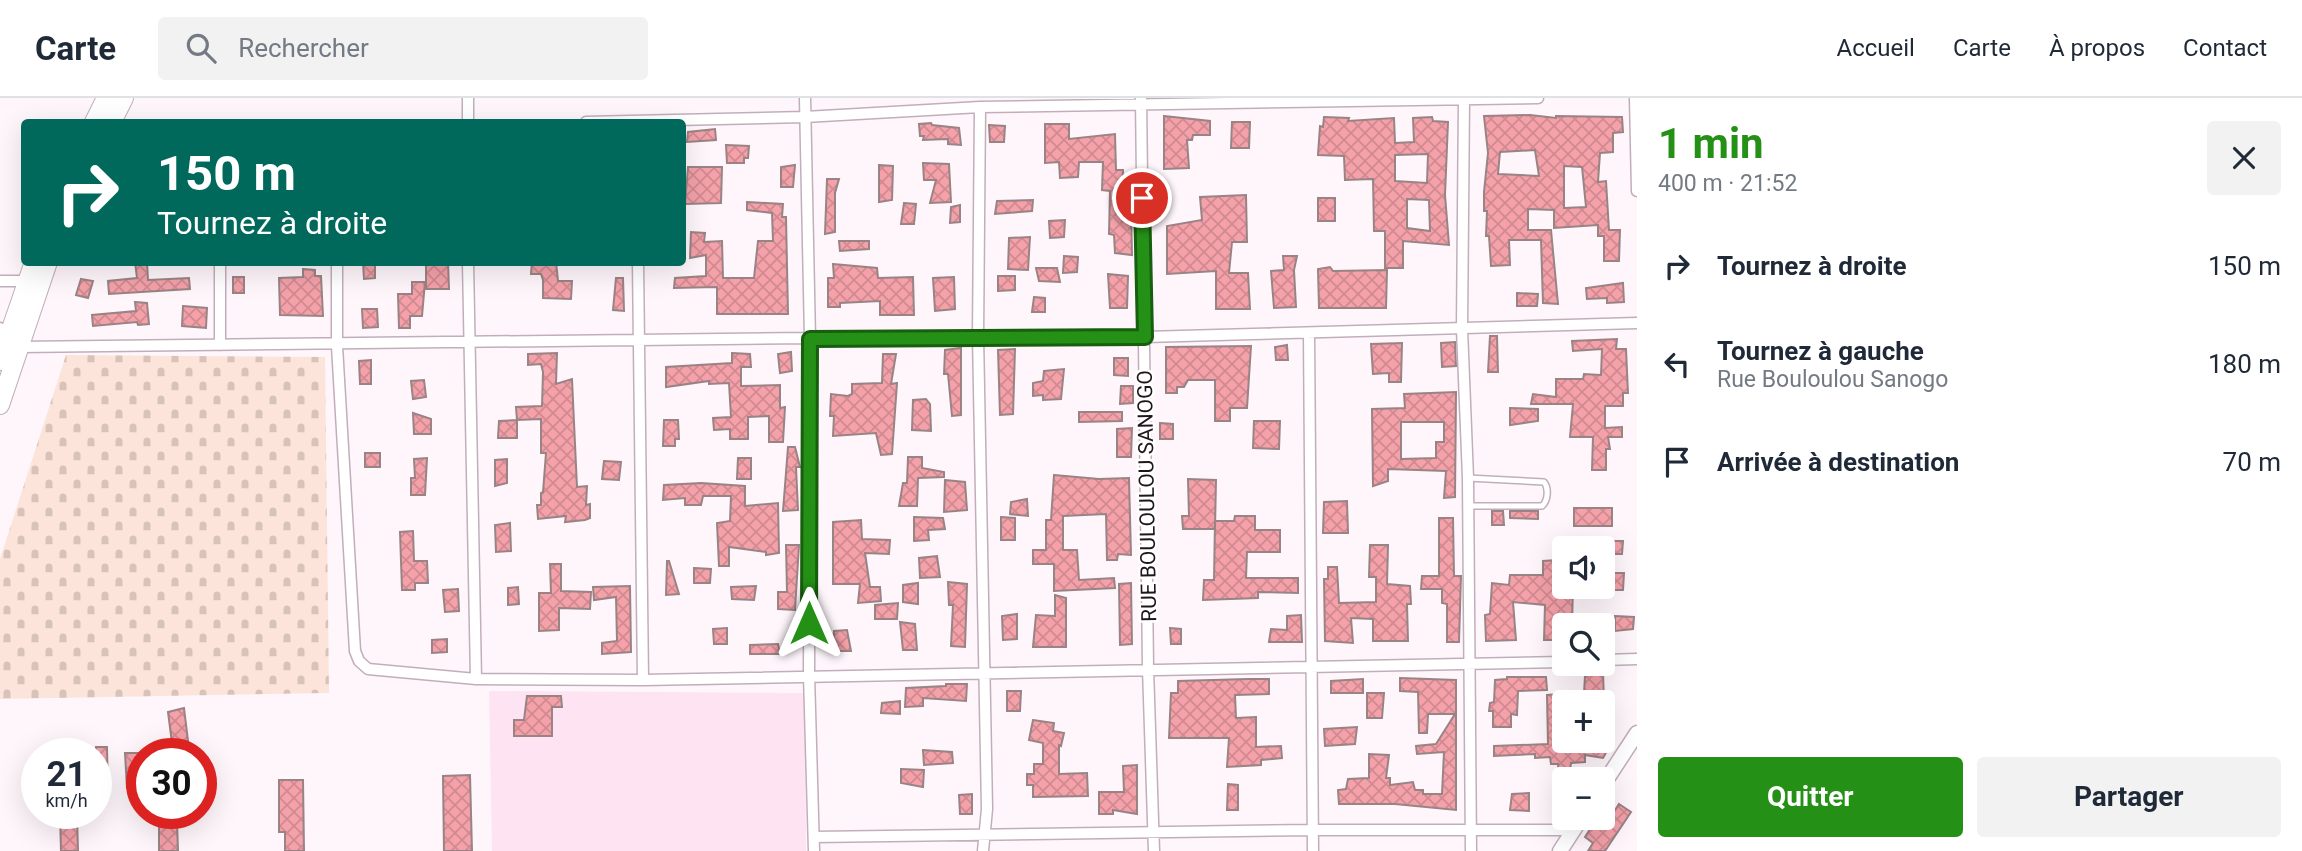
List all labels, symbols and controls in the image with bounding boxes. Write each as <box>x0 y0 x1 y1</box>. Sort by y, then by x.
search box <box>158 17 648 80</box>
text: Carte <box>35 29 116 68</box>
icon: search <box>182 29 220 67</box>
text: Rechercher <box>238 33 369 63</box>
text: Accueil <box>1836 34 1915 62</box>
text: Carte <box>1953 34 2011 62</box>
text: À propos <box>2049 34 2145 62</box>
text: Contact <box>2183 34 2267 62</box>
text: 1 min <box>1658 119 1764 168</box>
button: close <box>2207 121 2281 195</box>
text: 150 m <box>157 145 296 202</box>
icon: right <box>42 147 133 238</box>
pin <box>1112 168 1172 228</box>
text: 400 m · 21:52 <box>1658 170 1797 197</box>
icon: arrive <box>1123 179 1161 217</box>
text: Tournez à droite <box>157 204 387 242</box>
icon: right <box>1658 247 1696 285</box>
text: Tournez à droite <box>1717 251 1907 281</box>
text: 150 m <box>2208 251 2281 281</box>
text: Tournez à gauche <box>1717 336 1924 366</box>
icon: left <box>1658 345 1696 383</box>
text: 180 m <box>2208 349 2281 379</box>
text: Rue Bouloulou Sanogo <box>1717 366 1948 393</box>
street label: RUE BOULOULOU SANOGO <box>1133 370 1161 622</box>
icon: arrive <box>1658 443 1696 481</box>
text: Arrivée à destination <box>1717 447 1959 477</box>
text: 70 m <box>2223 447 2281 477</box>
map controls <box>1552 536 1615 830</box>
button: sound <box>1552 536 1615 599</box>
position arrow <box>772 586 846 660</box>
button: search <box>1552 613 1615 676</box>
button: + <box>1552 690 1615 753</box>
speed limit sign: 30 <box>126 738 217 829</box>
text: 21 <box>46 754 87 795</box>
button: Quitter <box>1658 757 1963 837</box>
button: Partager <box>1977 757 2281 837</box>
button: − <box>1552 767 1615 830</box>
text: km/h <box>45 790 88 811</box>

